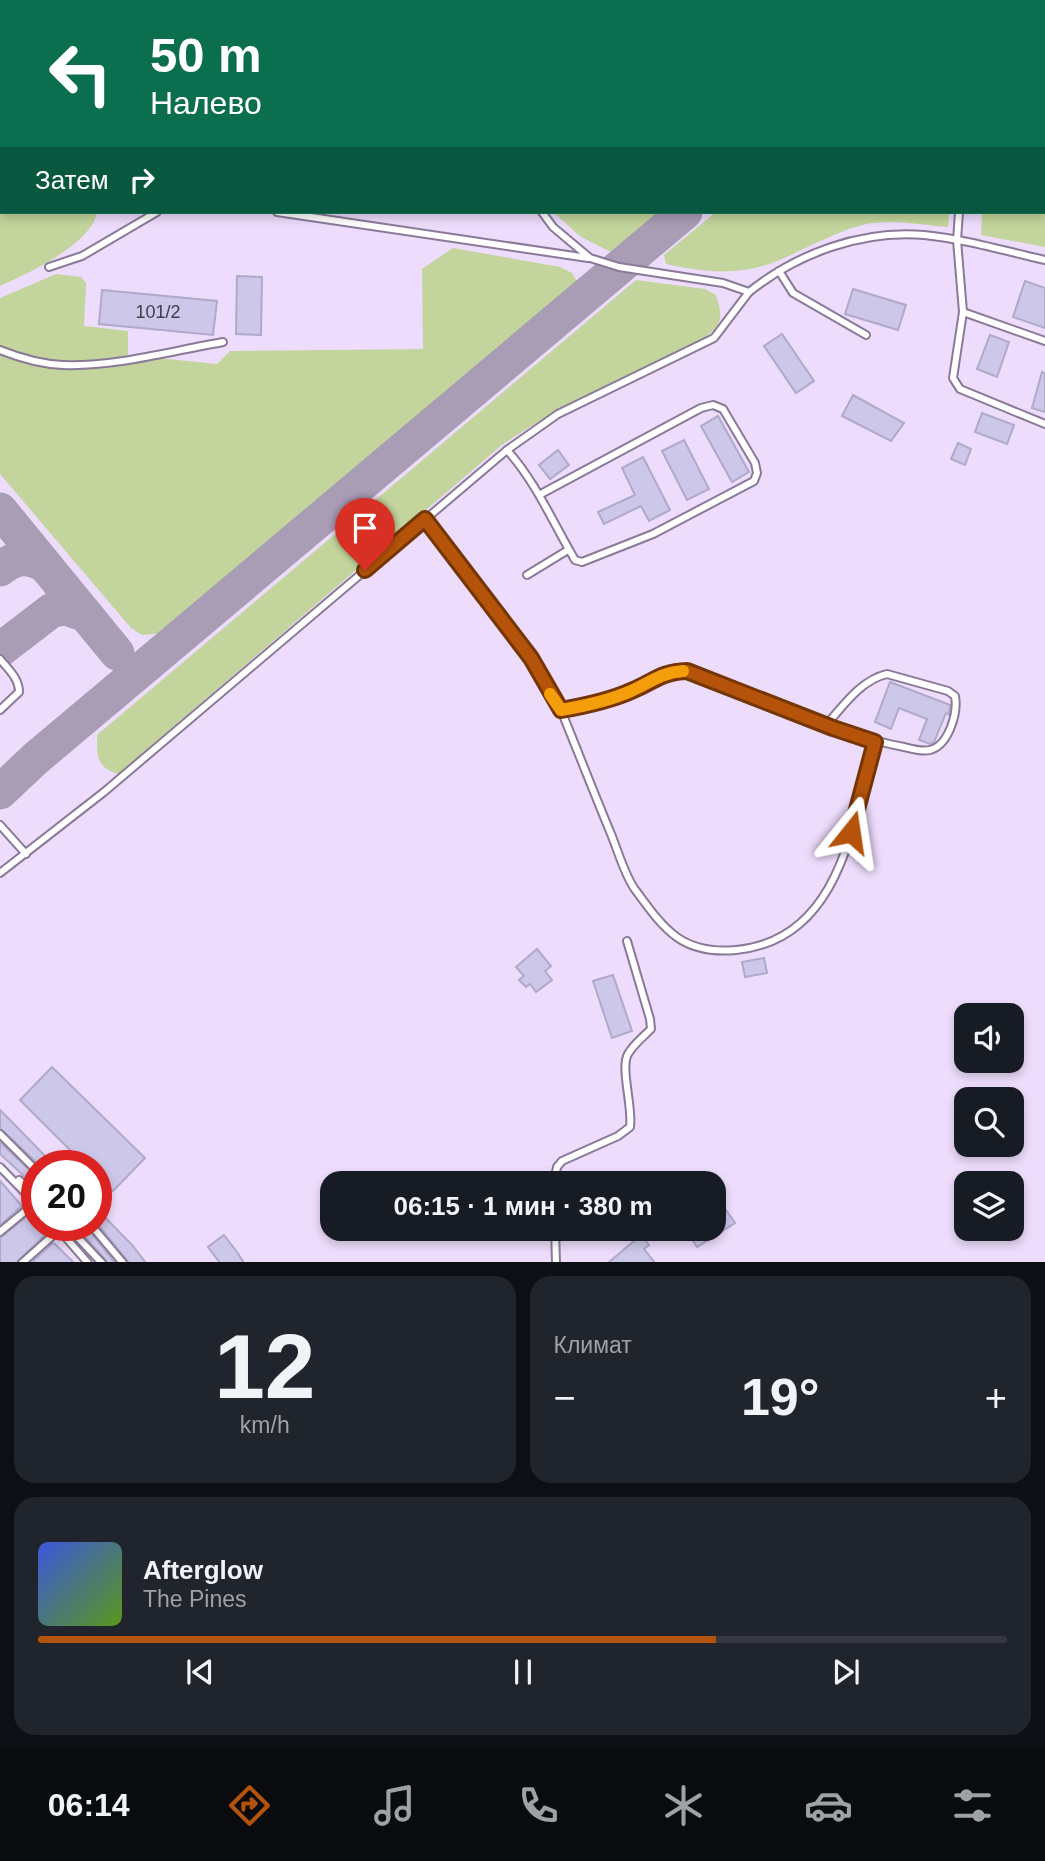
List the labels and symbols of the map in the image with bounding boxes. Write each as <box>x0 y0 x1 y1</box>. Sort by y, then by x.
house number: 101/2 <box>135 302 181 322</box>
pin <box>335 498 395 570</box>
position arrow <box>814 795 888 869</box>
speed limit sign: 20 <box>21 1150 112 1241</box>

